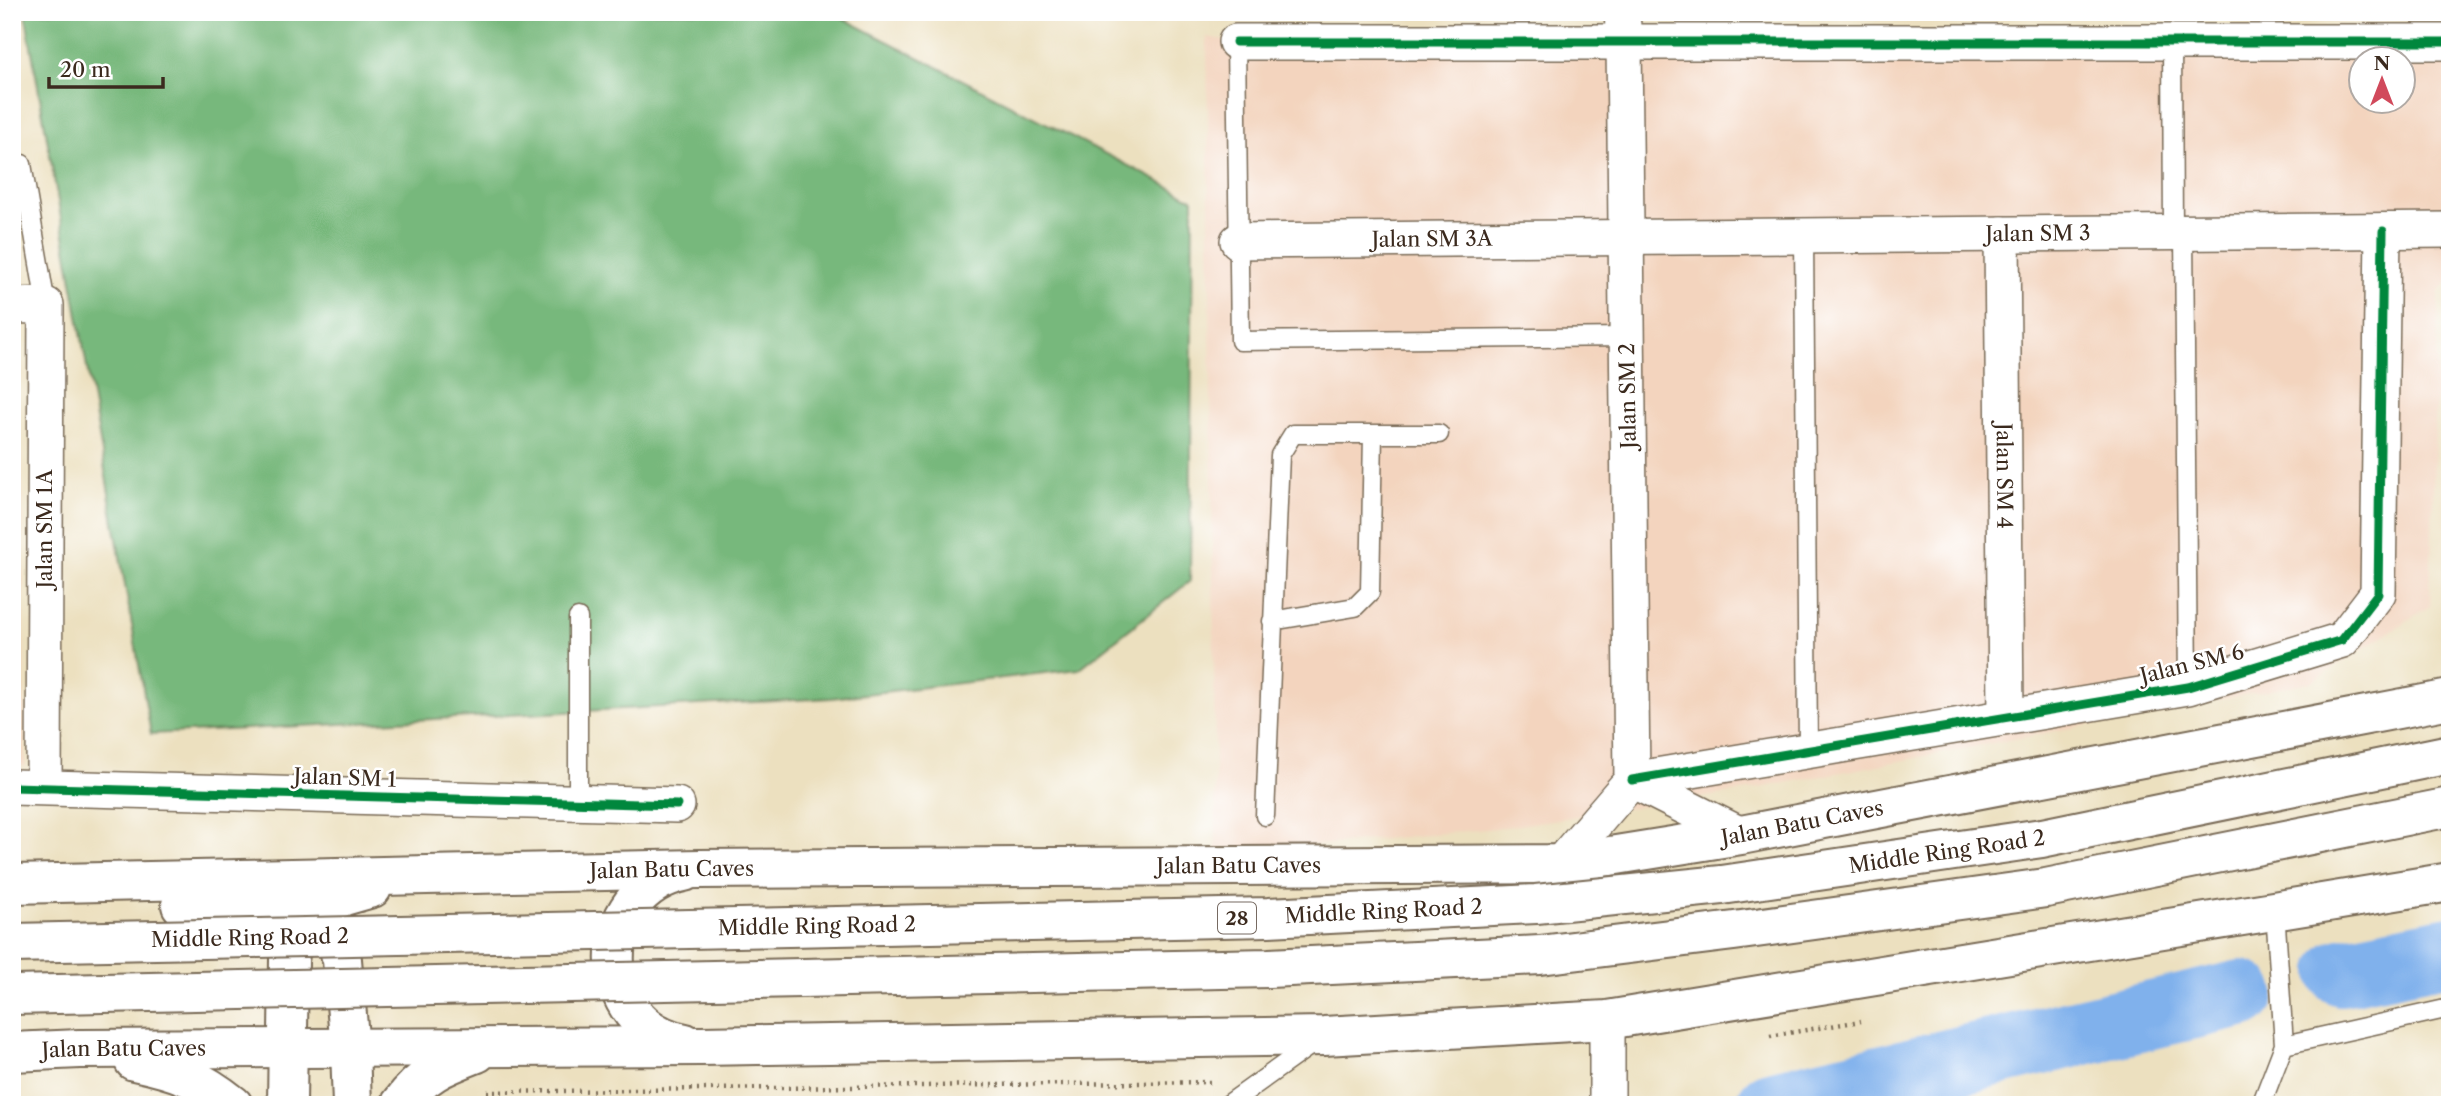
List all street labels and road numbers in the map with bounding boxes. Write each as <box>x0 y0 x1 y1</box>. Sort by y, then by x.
street label: Jalan SM 3 <box>1982 220 2091 246</box>
street label: Jalan SM 3A <box>1368 226 1493 252</box>
street label: Jalan SM 2 <box>1614 343 1641 452</box>
street label: Jalan SM 4 <box>1992 420 2017 529</box>
street label: Jalan SM 1A <box>32 469 57 592</box>
street label: Jalan SM 6 <box>2135 639 2246 689</box>
street label: Jalan SM 1 <box>290 763 397 792</box>
street label: Jalan Batu Caves <box>1716 795 1885 850</box>
street label: Middle Ring Road 2 <box>1847 825 2047 878</box>
street label: Jalan Batu Caves <box>1153 852 1321 878</box>
street label: Jalan Batu Caves <box>586 856 754 883</box>
street label: Middle Ring Road 2 <box>1284 894 1483 928</box>
road number: 28 <box>1218 902 1256 934</box>
street label: Middle Ring Road 2 <box>718 911 916 940</box>
street label: Middle Ring Road 2 <box>151 923 349 952</box>
street label: Jalan Batu Caves <box>38 1035 206 1063</box>

